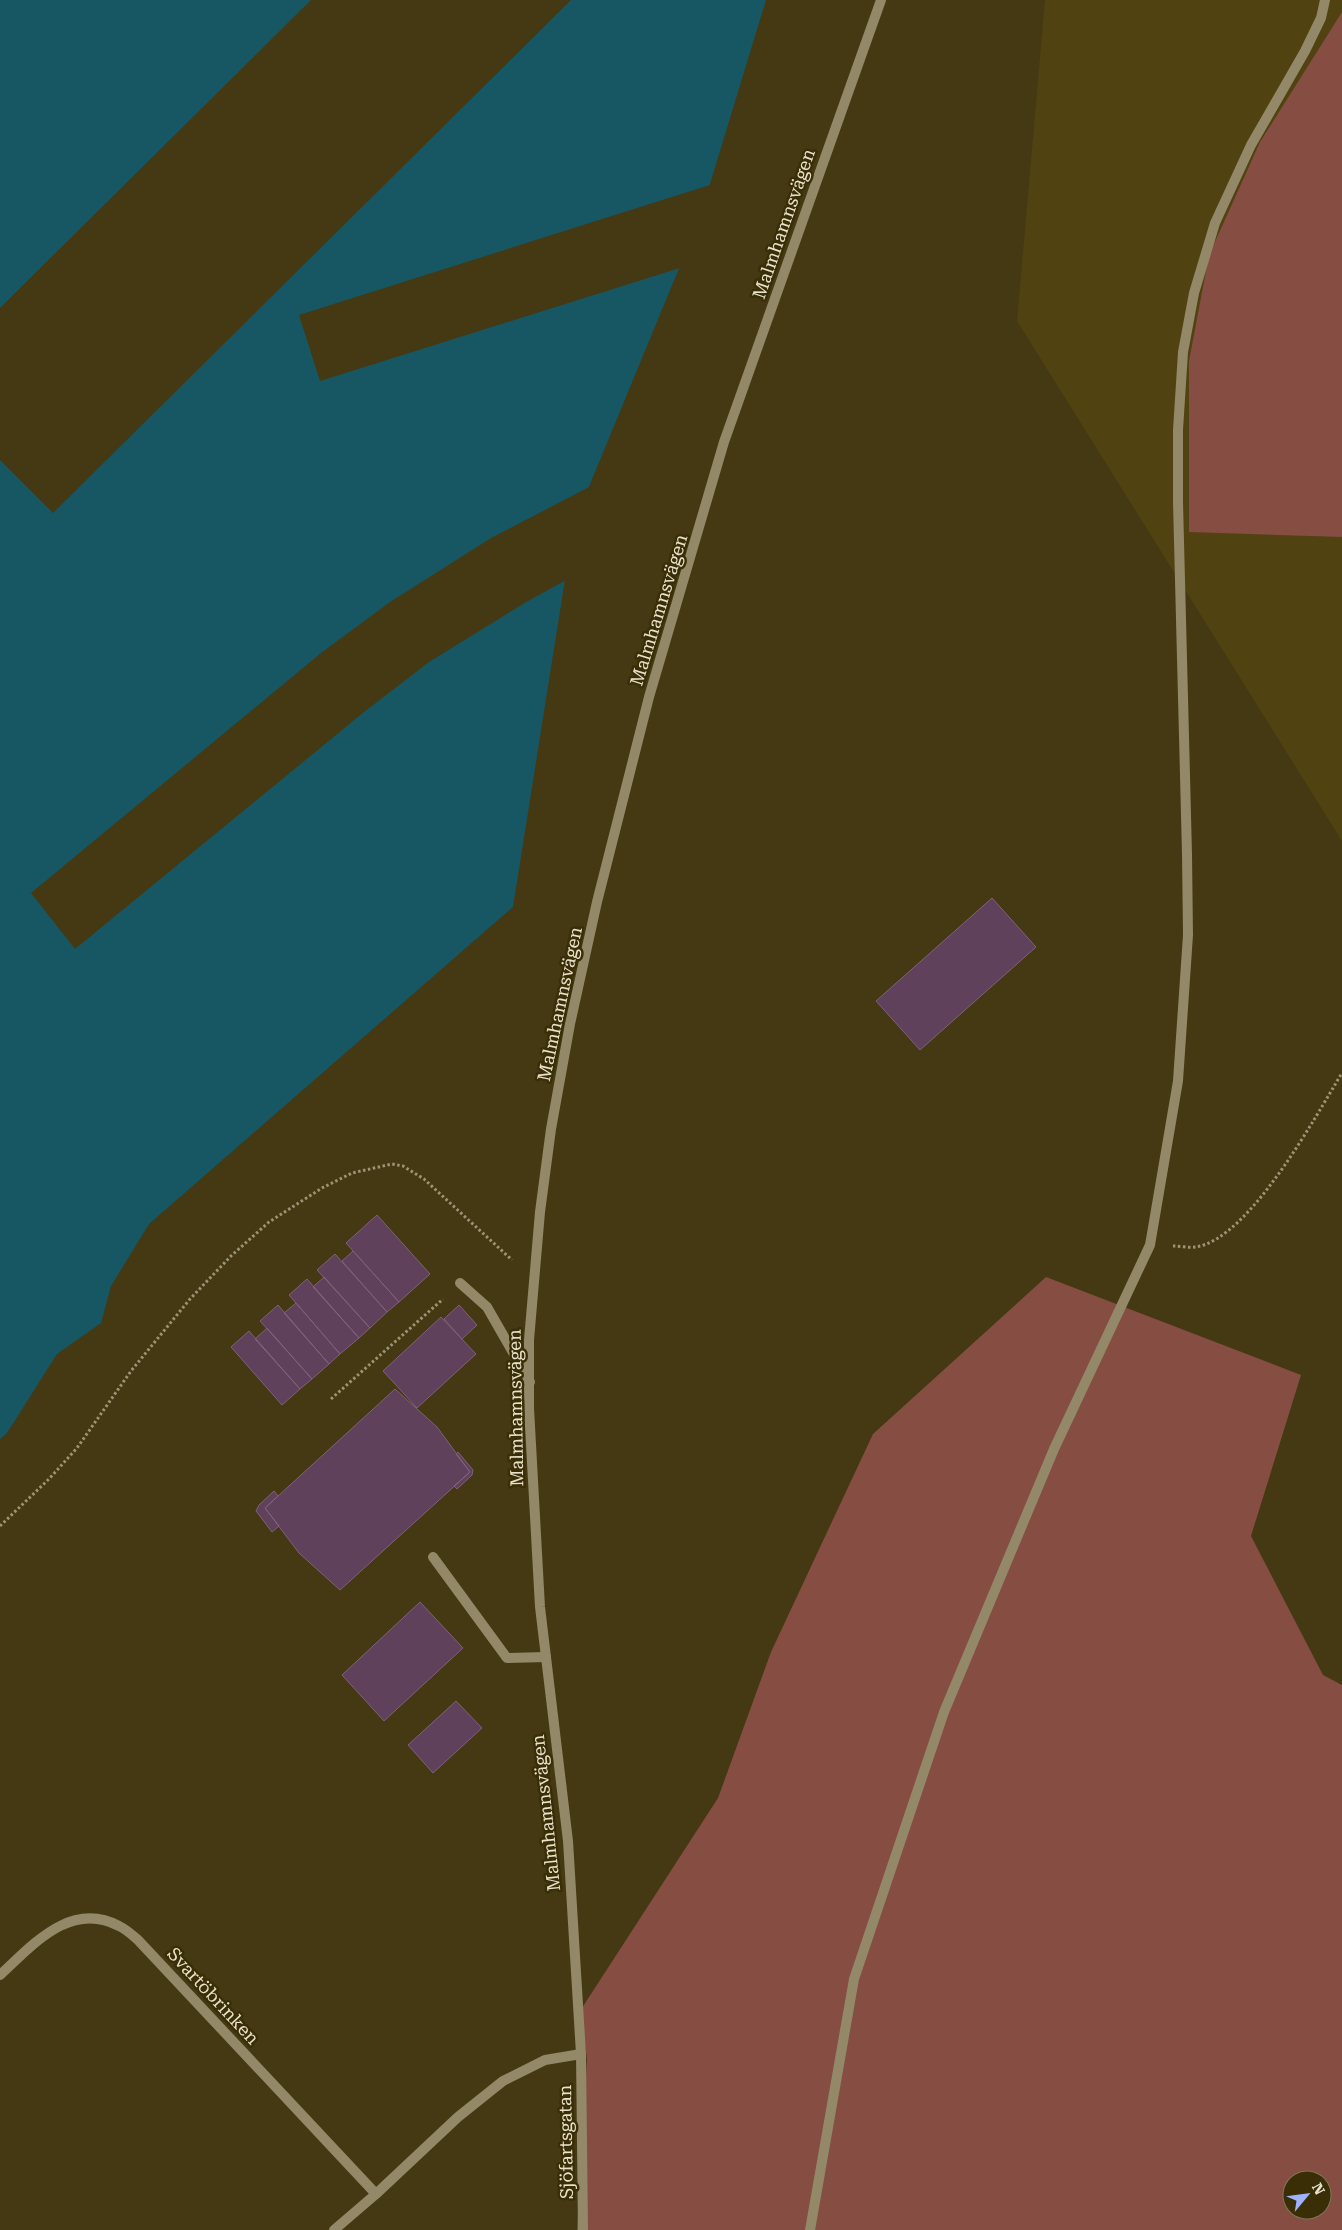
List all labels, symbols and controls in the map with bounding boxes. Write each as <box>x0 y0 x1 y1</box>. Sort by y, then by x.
street label: Malmhamnsvägen <box>748 146 819 302</box>
street label: Malmhamnsvägen <box>625 531 692 688</box>
street label: Malmhamnsvägen <box>533 924 586 1083</box>
street label: Malmhamnsvägen <box>504 1329 527 1487</box>
street label: Malmhamnsvägen <box>527 1733 564 1892</box>
street label: Svartöbrinken <box>163 1943 264 2049</box>
street label: Sjöfartsgatan <box>554 2084 577 2199</box>
north arrow <box>1282 2170 1332 2220</box>
text: N <box>1309 2180 1328 2197</box>

